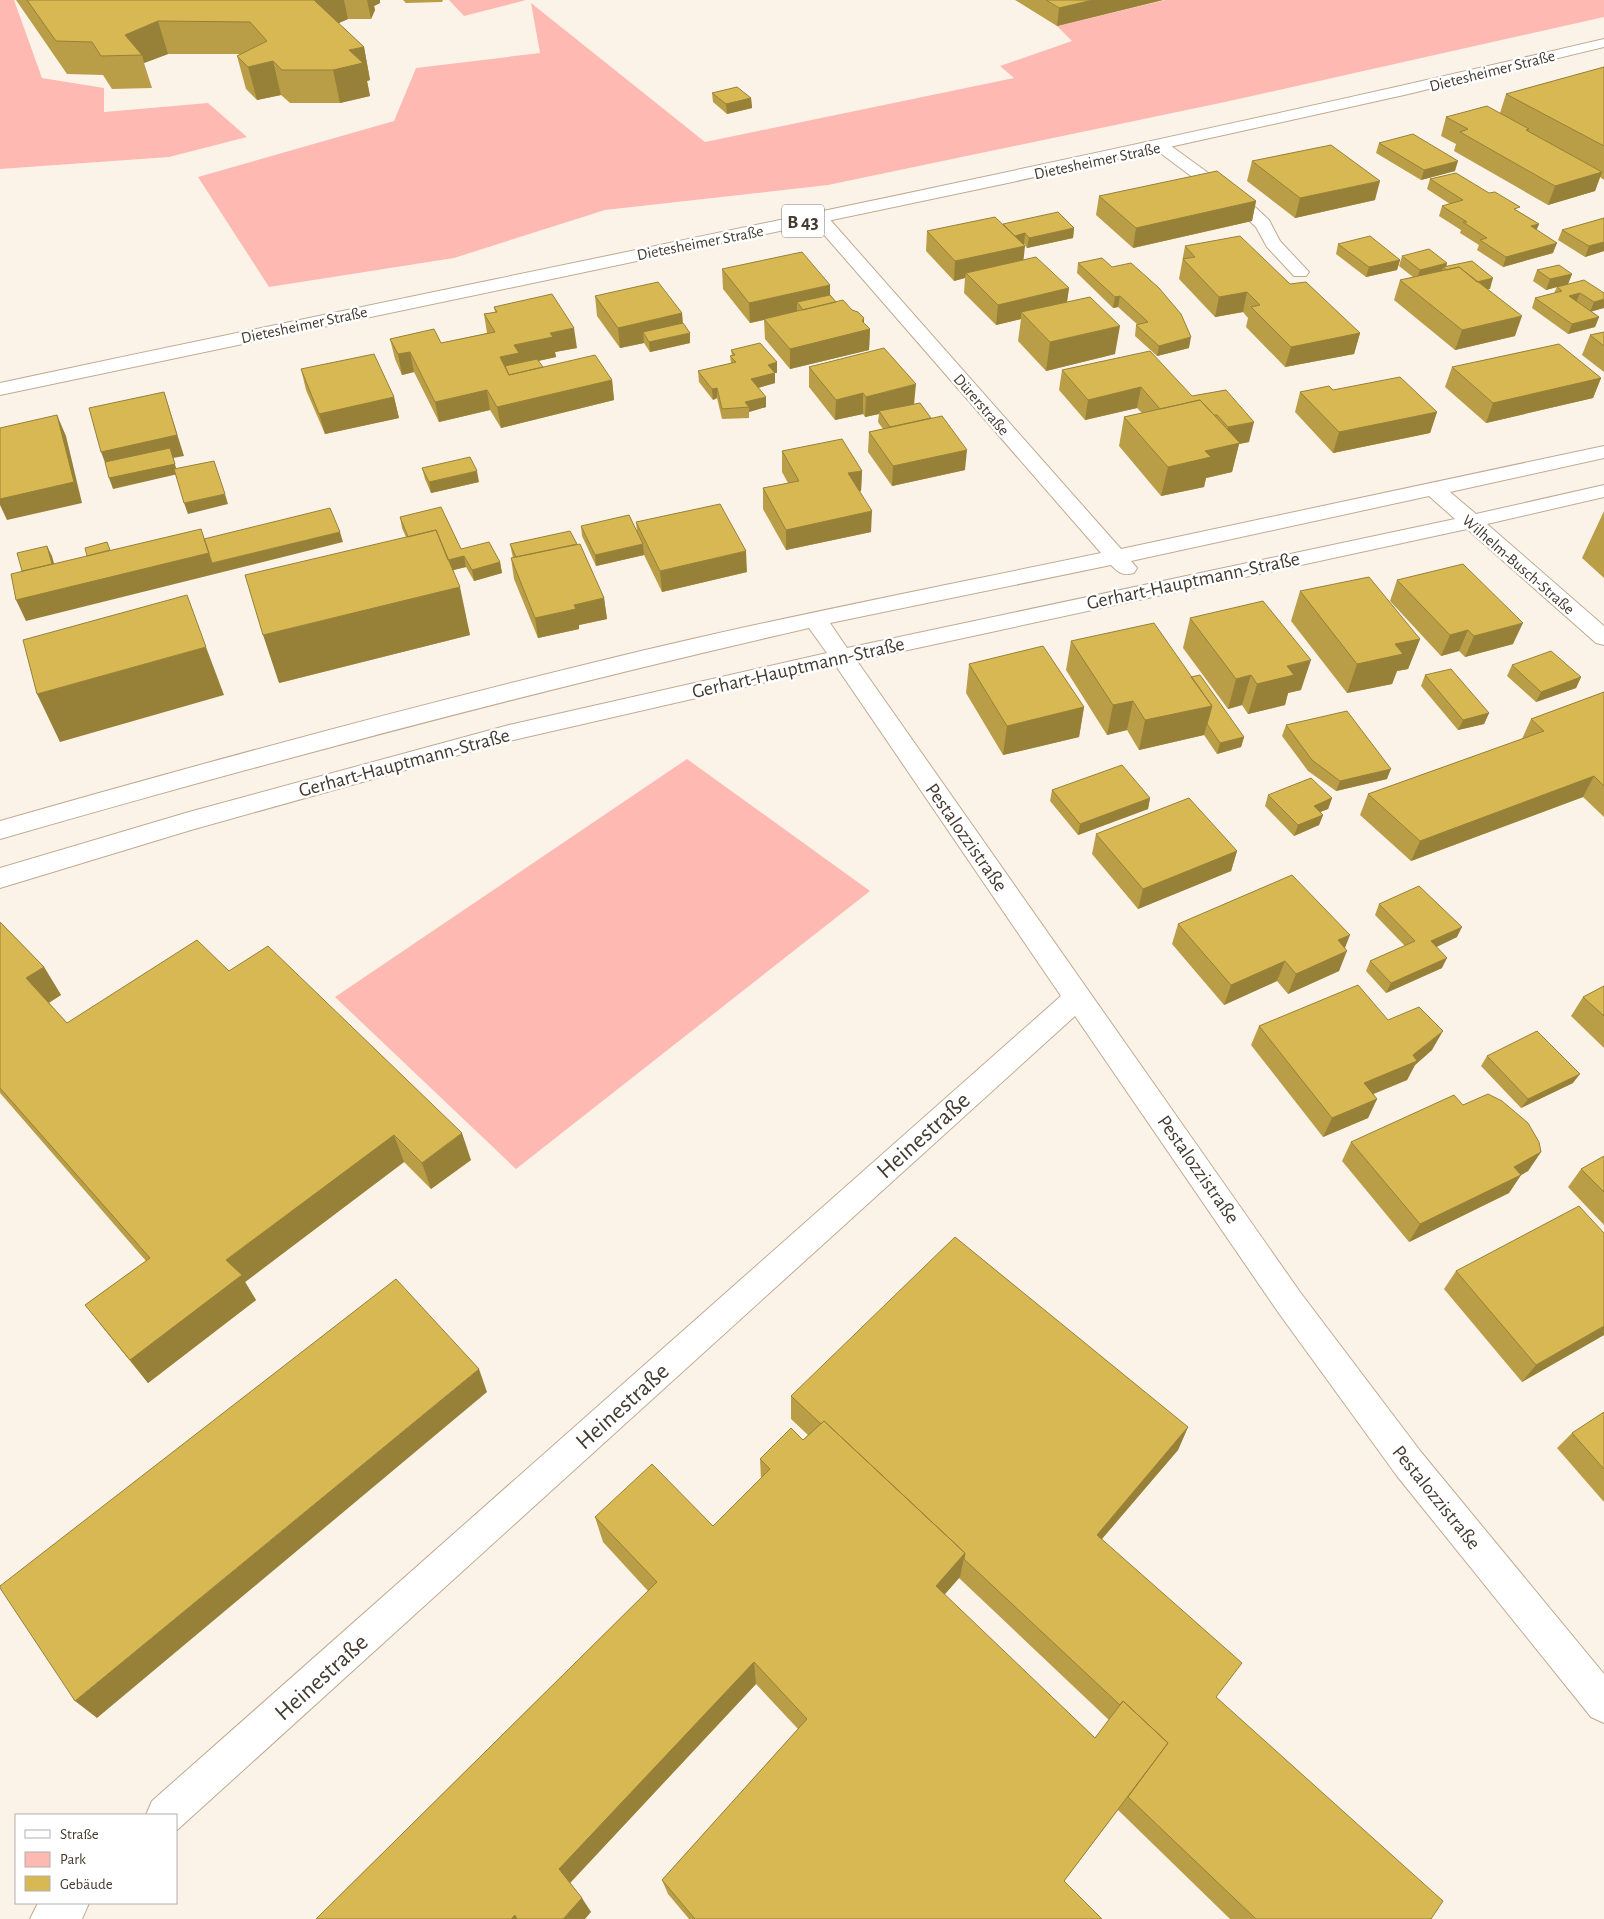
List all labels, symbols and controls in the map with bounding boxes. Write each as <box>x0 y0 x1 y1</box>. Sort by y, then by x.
street label: Dietesheimer Straße <box>1428 48 1557 94</box>
street label: Dietesheimer Straße <box>1033 140 1162 182</box>
road number: B 43 <box>782 205 824 238</box>
street label: Dietesheimer Straße <box>636 223 765 263</box>
street label: Dietesheimer Straße <box>240 304 369 346</box>
street label: Dürerstraße <box>950 371 1012 438</box>
street label: Wilhelm-Busch-Straße <box>1459 512 1577 617</box>
street label: Gerhart-Hauptmann-Straße <box>1085 549 1302 613</box>
street label: Gerhart-Hauptmann-Straße <box>690 634 906 702</box>
street label: Gerhart-Hauptmann-Straße <box>297 725 512 801</box>
street label: Pestalozzistraße <box>922 780 1011 895</box>
street label: Heinestraße <box>873 1088 975 1183</box>
street label: Pestalozzistraße <box>1154 1112 1243 1227</box>
street label: Heinestraße <box>572 1359 674 1454</box>
street label: Pestalozzistraße <box>1388 1442 1484 1553</box>
street label: Heinestraße <box>271 1630 373 1725</box>
legend <box>15 1814 178 1904</box>
text: Straße <box>60 1827 99 1842</box>
text: Park <box>60 1852 86 1867</box>
text: Gebäude <box>60 1877 113 1892</box>

